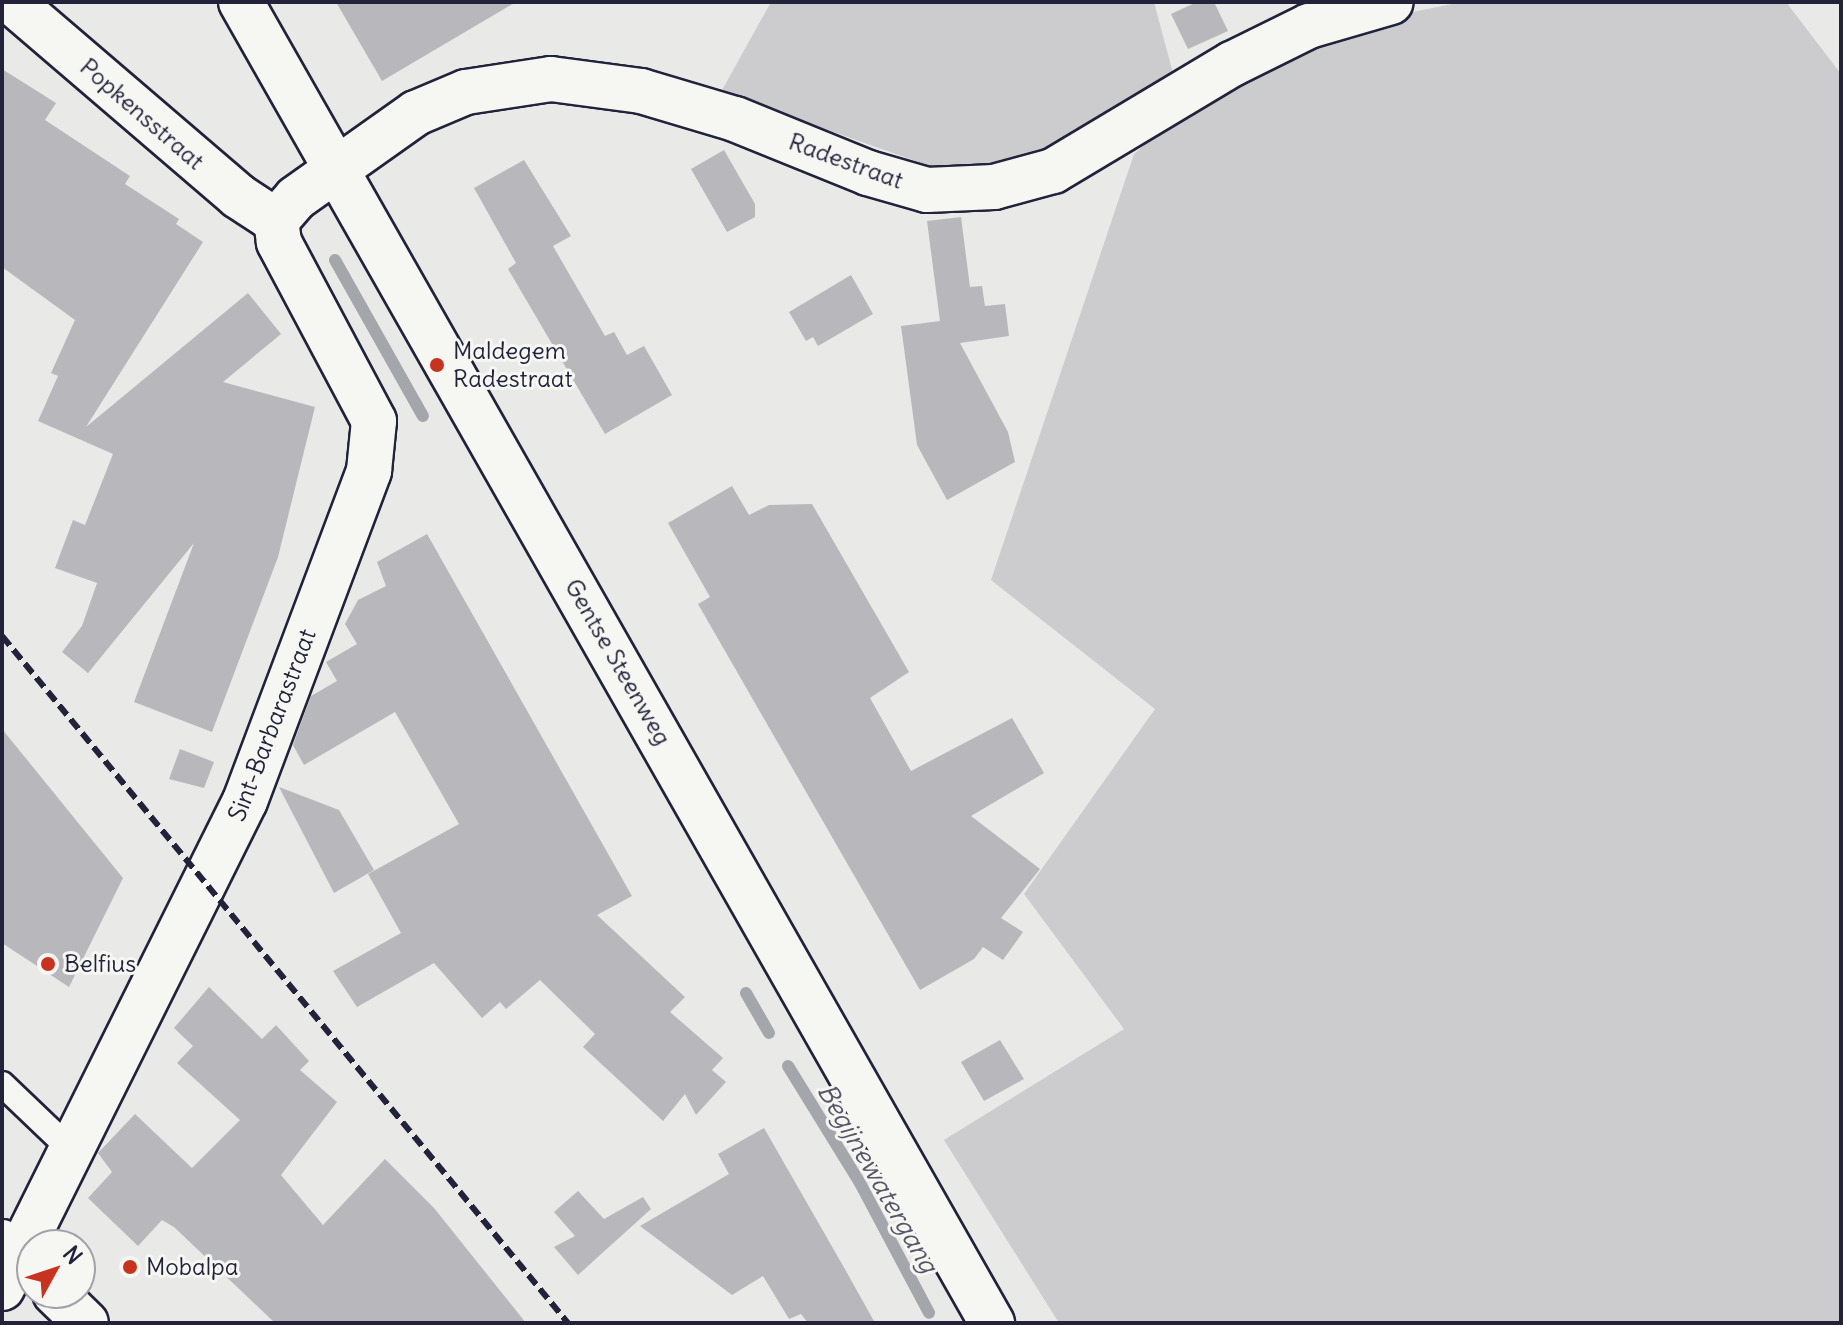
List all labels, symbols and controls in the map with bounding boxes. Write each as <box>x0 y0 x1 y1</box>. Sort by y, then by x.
street label: Popkensstraat <box>74 52 210 176</box>
street label: Radestraat <box>785 127 907 195</box>
place label: Maldegem Radestraat <box>453 337 573 393</box>
marker: Maldegem Radestraat <box>428 356 446 374</box>
street label: Gentse Steenweg <box>559 574 677 750</box>
street label: Sint-Barbarastraat <box>222 625 322 825</box>
place label: Belfius <box>64 950 136 978</box>
marker: Belfius <box>39 955 57 973</box>
water label: Begijnewatergang <box>811 1078 945 1278</box>
north arrow <box>16 1229 96 1309</box>
text: N <box>57 1240 88 1270</box>
place label: Mobalpa <box>146 1253 238 1281</box>
marker: Mobalpa <box>121 1258 139 1276</box>

